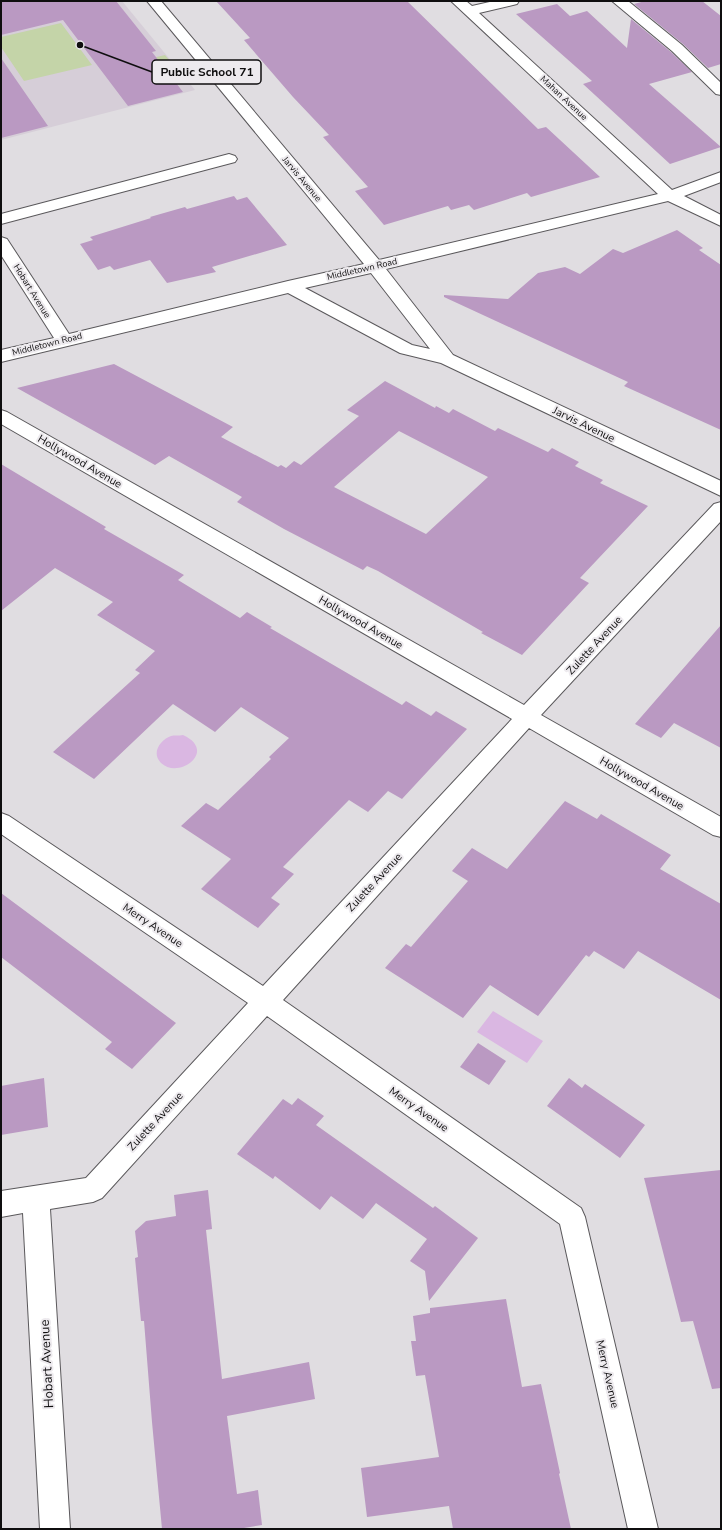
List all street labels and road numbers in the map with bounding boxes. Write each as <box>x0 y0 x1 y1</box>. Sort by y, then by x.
street label: Mahan Avenue <box>538 73 590 123</box>
street label: Jarvis Avenue <box>279 153 324 204</box>
street label: Middletown Road <box>326 255 398 283</box>
street label: Hobart Avenue <box>11 262 53 320</box>
street label: Middletown Road <box>11 330 83 358</box>
street label: Jarvis Avenue <box>549 402 618 446</box>
street label: Hollywood Avenue <box>35 431 125 492</box>
street label: Hollywood Avenue <box>316 592 406 653</box>
street label: Zulette Avenue <box>563 613 626 678</box>
street label: Hollywood Avenue <box>597 753 687 814</box>
street label: Zulette Avenue <box>343 850 406 915</box>
street label: Merry Avenue <box>120 900 186 951</box>
street label: Merry Avenue <box>386 1083 452 1136</box>
street label: Zulette Avenue <box>124 1089 187 1154</box>
street label: Hobart Avenue <box>36 1319 58 1409</box>
street label: Merry Avenue <box>592 1339 623 1410</box>

